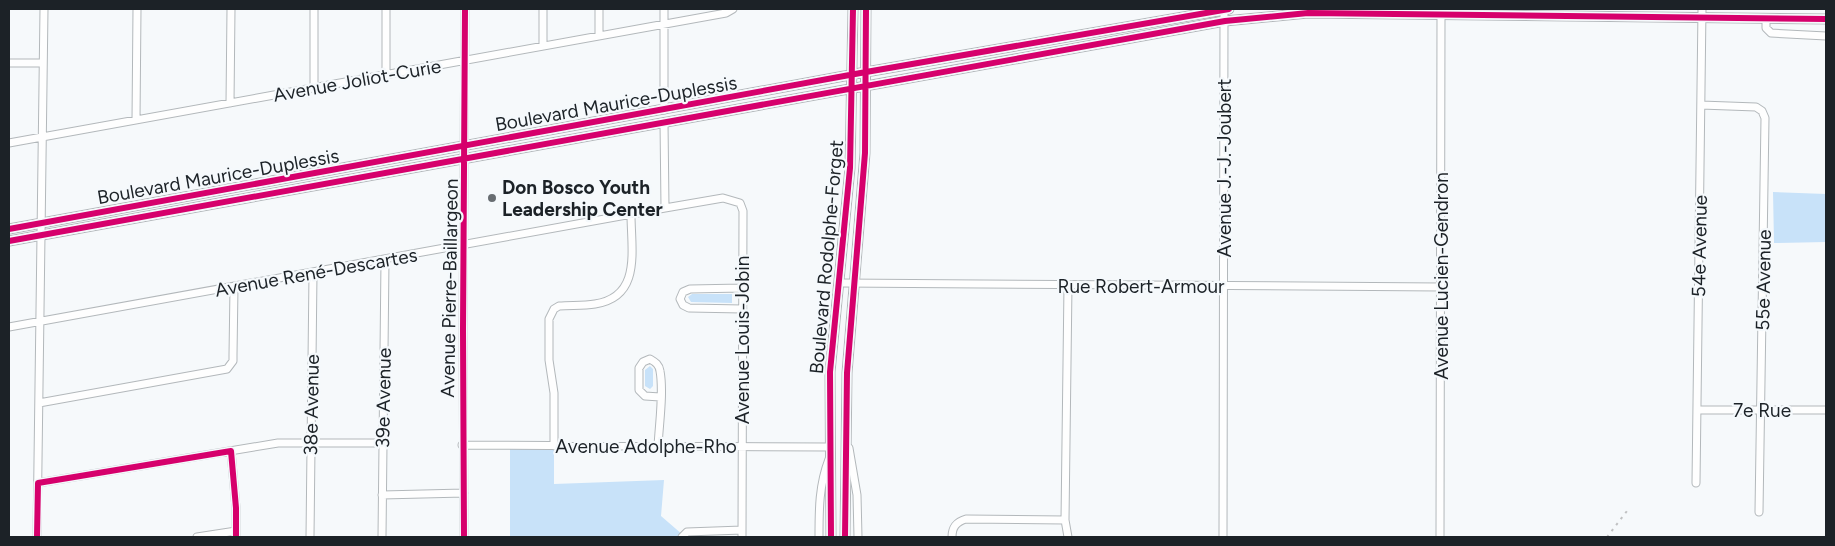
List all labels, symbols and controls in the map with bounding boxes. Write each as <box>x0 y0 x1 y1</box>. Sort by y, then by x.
street label: Avenue Joliot-Curie <box>271 54 443 107</box>
street label: Boulevard Maurice-Duplessis <box>493 71 739 136</box>
street label: Avenue J.-J.-Joubert <box>1213 79 1236 257</box>
street label: Boulevard Rodolphe-Forget <box>805 139 848 375</box>
street label: Boulevard Maurice-Duplessis <box>95 144 341 209</box>
street label: Avenue Lucien-Gendron <box>1430 172 1453 380</box>
place label: Don Bosco Youth Leadership Center <box>502 176 663 221</box>
street label: Avenue Pierre-Baillargeon <box>436 178 463 398</box>
marker: Don Bosco Youth Leadership Center <box>486 192 498 204</box>
street label: 54e Avenue <box>1687 195 1712 297</box>
street label: 55e Avenue <box>1751 229 1776 331</box>
street label: Avenue René-Descartes <box>213 243 419 302</box>
street label: Avenue Louis-Jobin <box>731 256 754 424</box>
street label: Rue Robert-Armour <box>1057 275 1225 298</box>
street label: 39e Avenue <box>371 348 396 448</box>
street label: 38e Avenue <box>299 354 324 456</box>
street label: 7e Rue <box>1733 399 1791 422</box>
street label: Avenue Adolphe-Rho <box>555 435 737 458</box>

